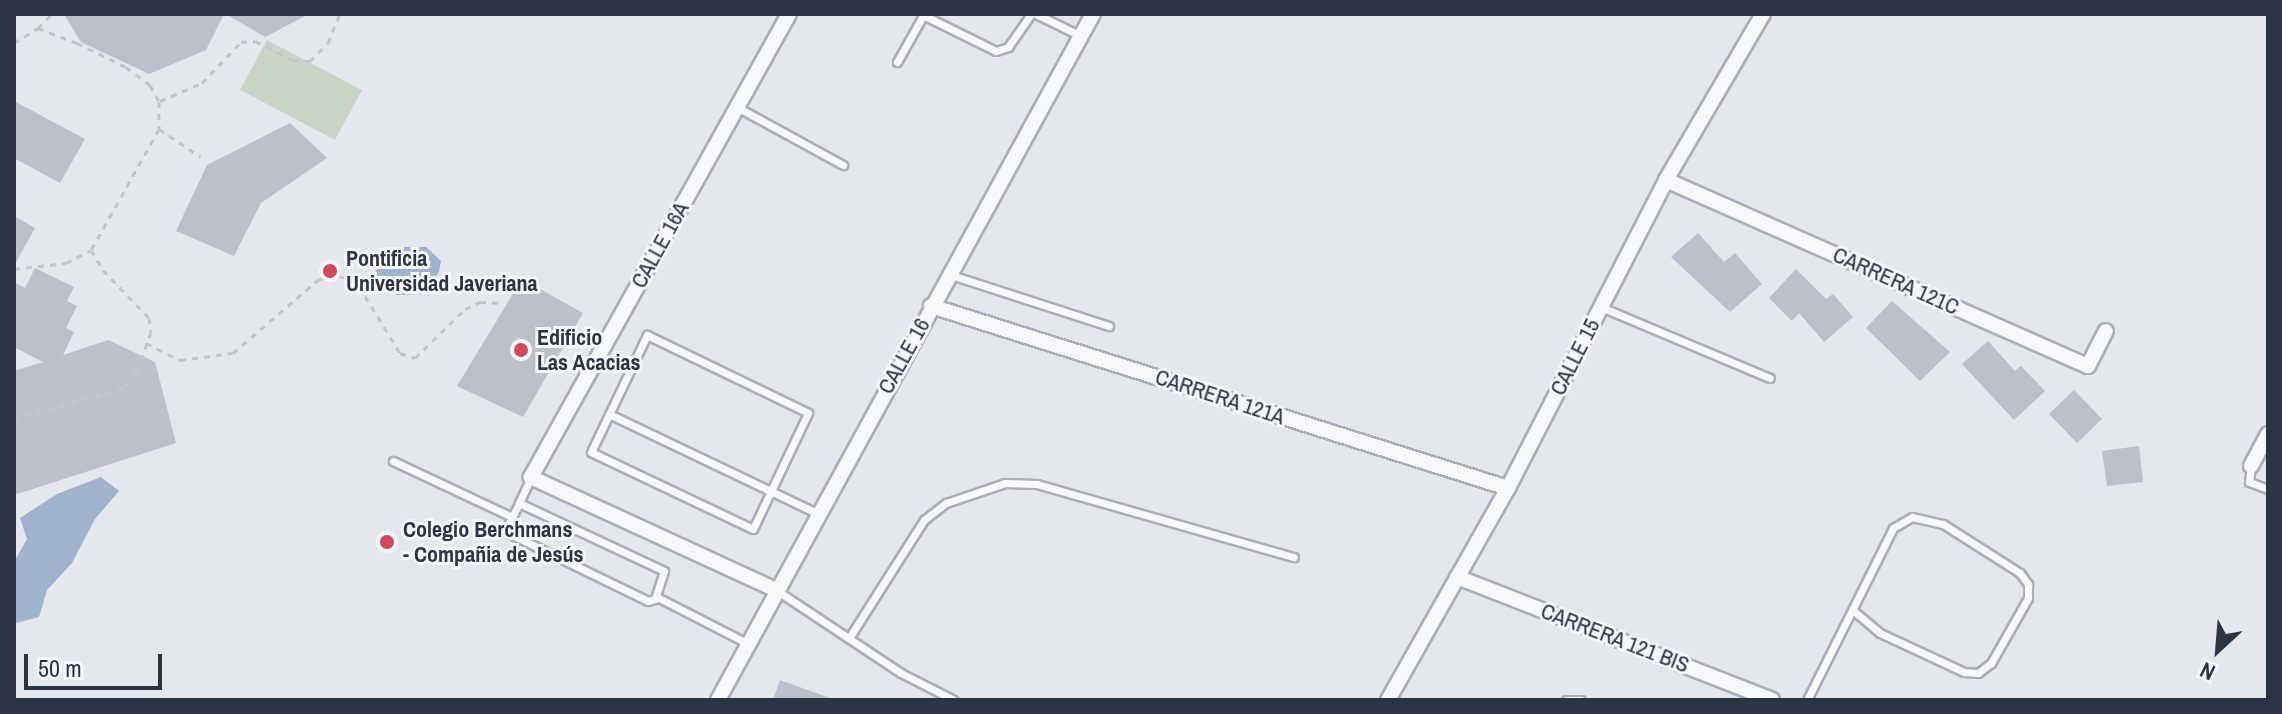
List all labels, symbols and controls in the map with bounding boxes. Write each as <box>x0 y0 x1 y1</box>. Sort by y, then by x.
street label: CALLE 16A <box>626 197 694 293</box>
street label: CARRERA 121C <box>1828 241 1964 321</box>
place label: Pontificia Universidad Javeriana <box>346 245 538 296</box>
marker: Pontificia Universidad Javeriana <box>321 262 339 280</box>
street label: CALLE 16 <box>873 314 935 398</box>
street label: CALLE 15 <box>1545 314 1605 400</box>
place label: Edificio Las Acacias <box>537 324 641 376</box>
marker: Edificio Las Acacias <box>512 341 530 359</box>
street label: CARRERA 121A <box>1152 364 1288 430</box>
place label: Colegio Berchmans - Compañia de Jesús <box>403 516 583 568</box>
marker: Colegio Berchmans - Compañia de Jesús <box>378 533 396 551</box>
street label: CARRERA 121 BIS <box>1537 597 1693 679</box>
north arrow <box>2178 610 2258 690</box>
scale bar <box>28 638 166 688</box>
text: 50 m <box>38 652 82 684</box>
text: N <box>2195 655 2220 688</box>

